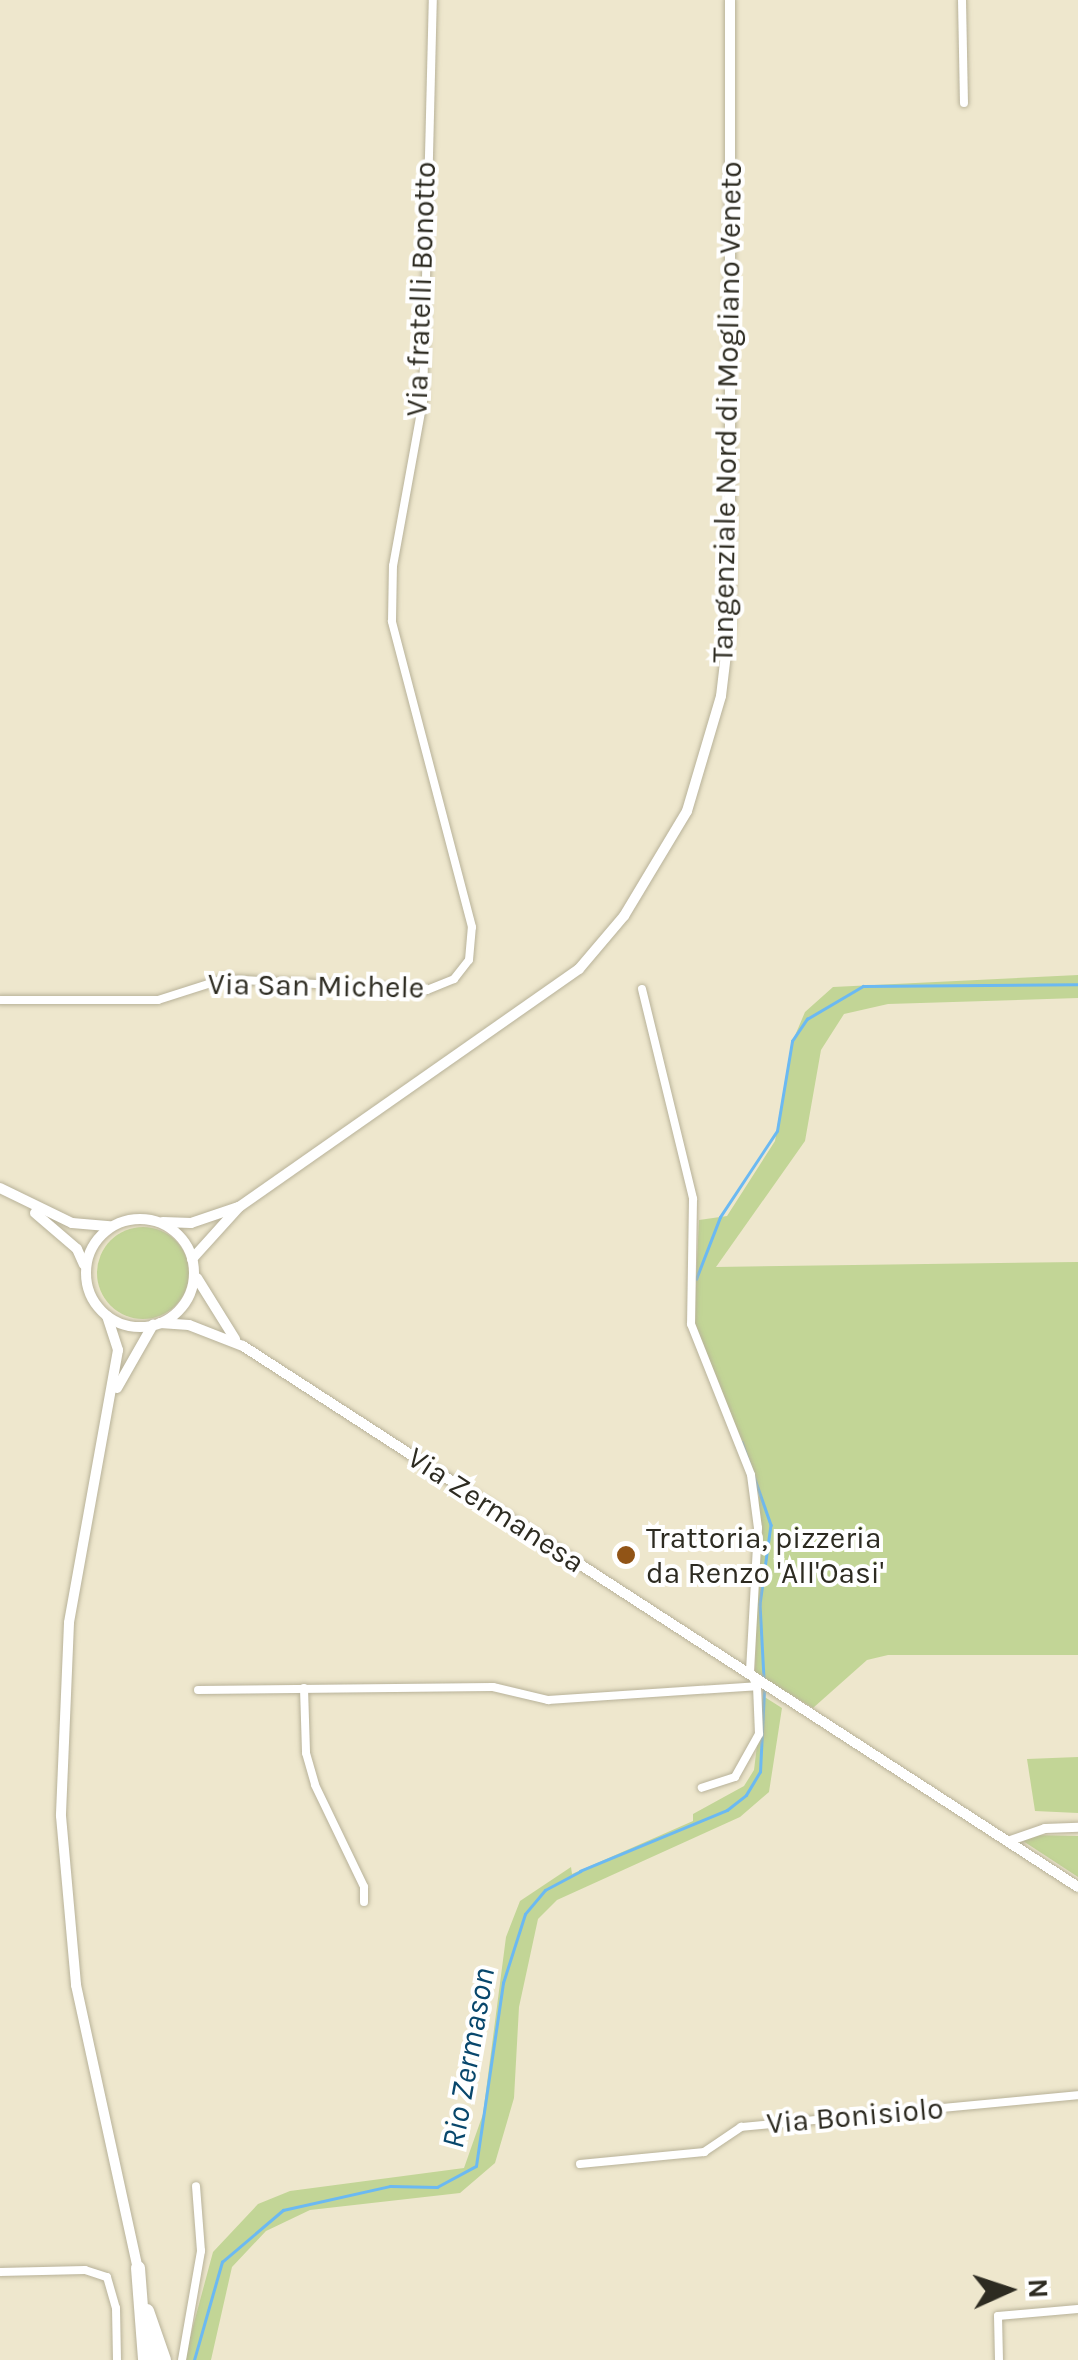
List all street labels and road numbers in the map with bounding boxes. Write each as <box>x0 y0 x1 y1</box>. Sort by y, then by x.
street label: Via fratelli Bonotto <box>399 161 443 417</box>
street label: Tangenziale Nord di Mogliano Veneto <box>705 161 749 663</box>
street label: Via San Michele <box>207 966 425 1006</box>
street label: Via Zermanesa <box>401 1439 591 1581</box>
street label: Via Bonisiolo <box>765 2090 945 2142</box>

